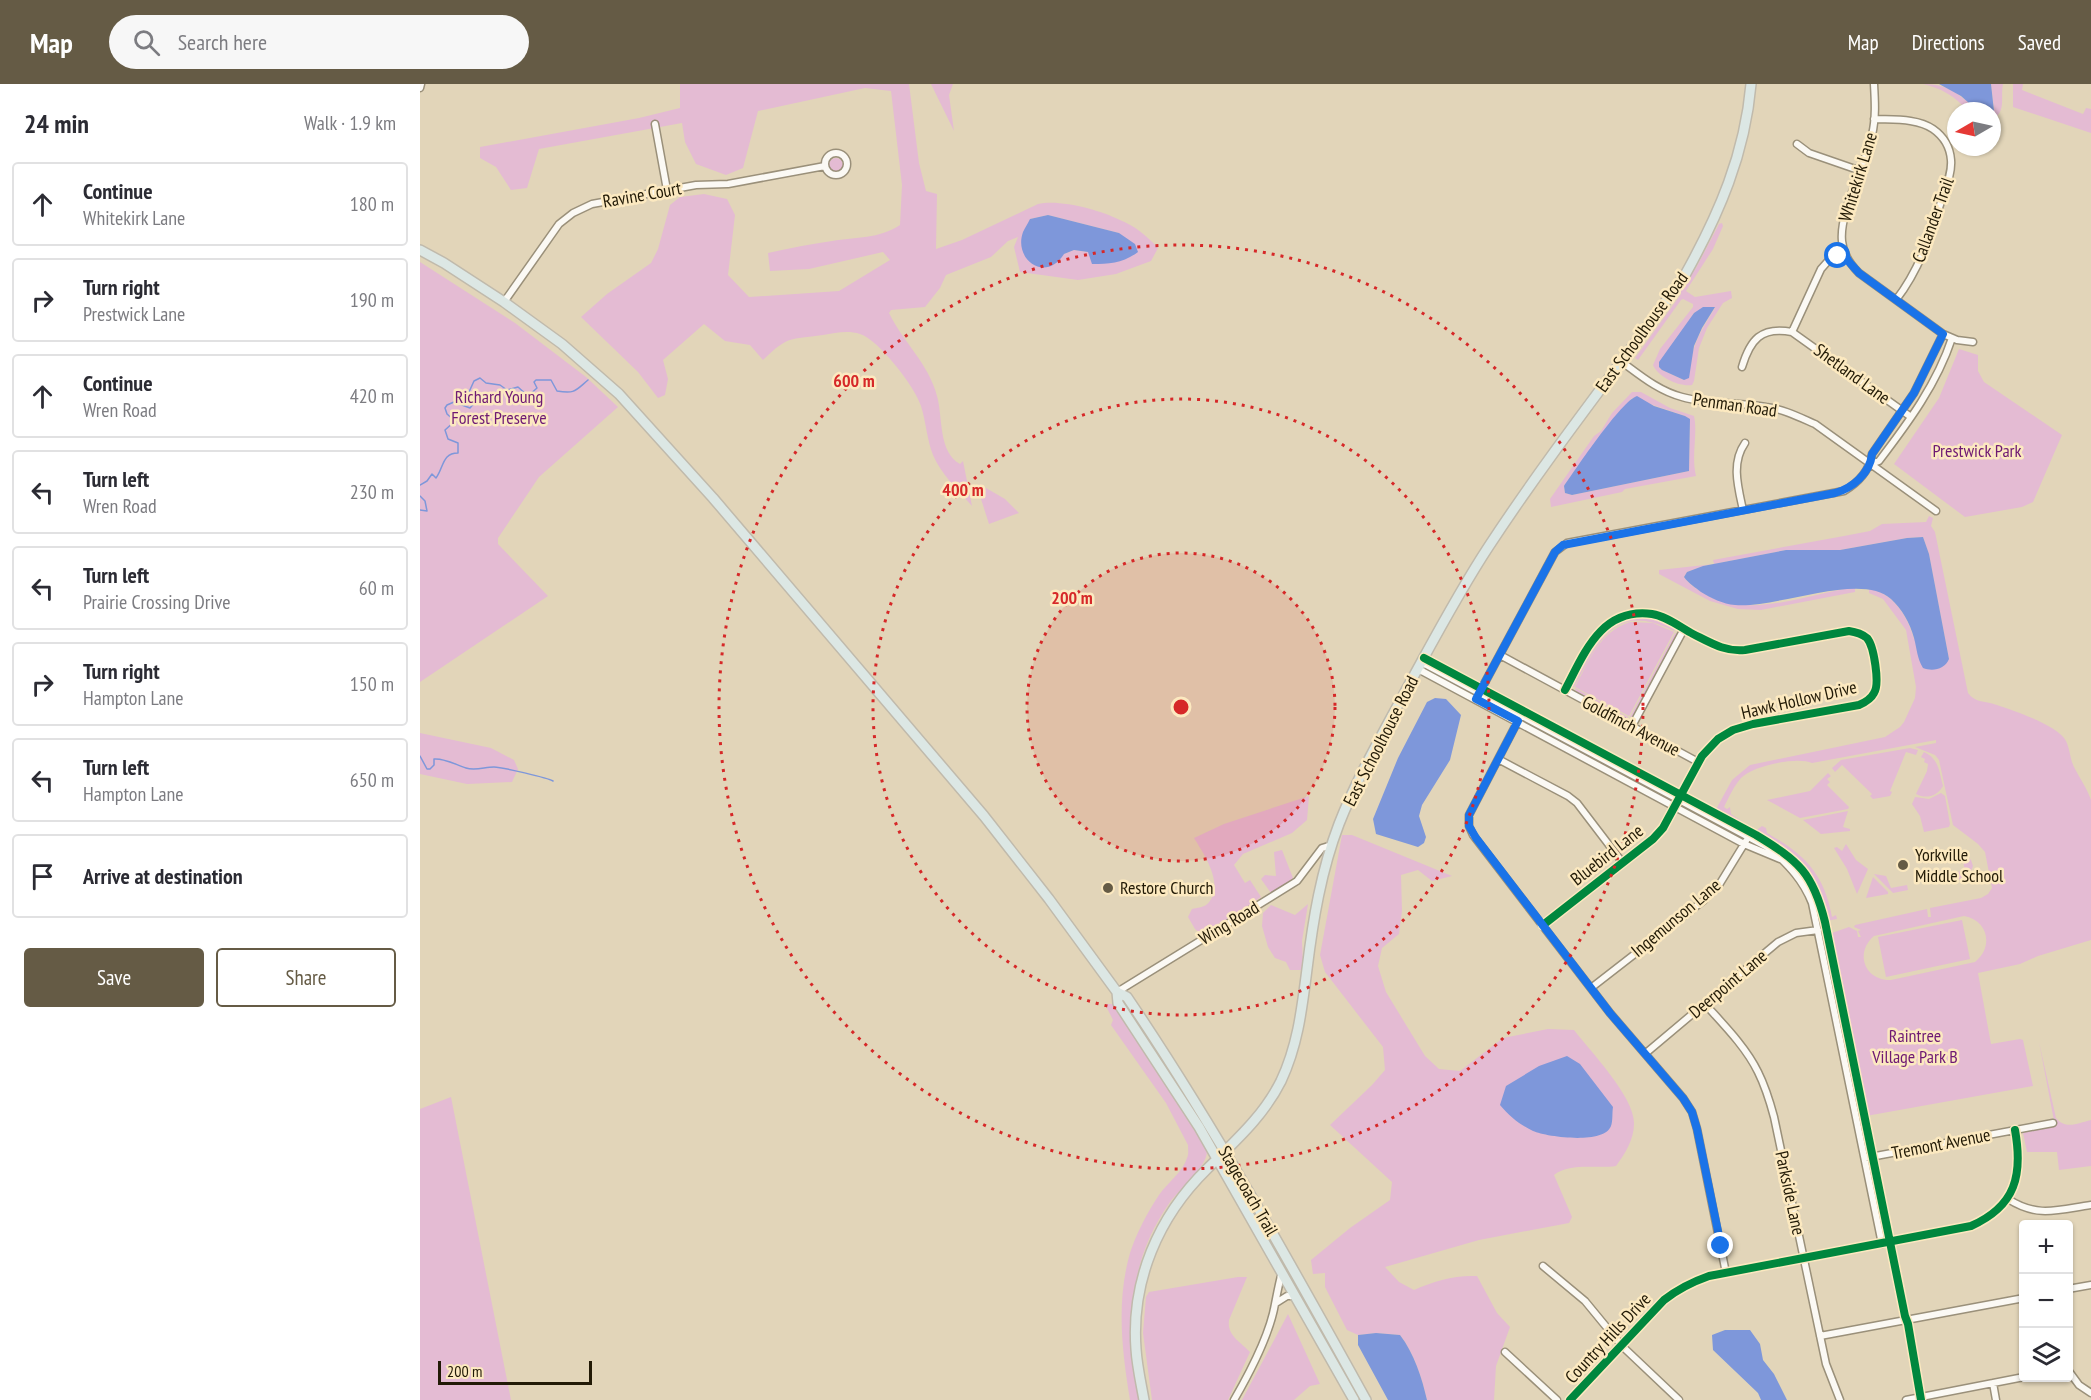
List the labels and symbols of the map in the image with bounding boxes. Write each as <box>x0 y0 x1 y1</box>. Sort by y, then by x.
north arrow <box>1947 102 2001 156</box>
street label: Whitekirk Lane <box>1833 129 1882 224</box>
street label: Callander Trail <box>1907 173 1959 266</box>
street label: Ravine Court <box>601 176 683 213</box>
route start <box>1824 242 1850 268</box>
street label: East Schoolhouse Road <box>1590 267 1693 396</box>
street label: Shetland Lane <box>1810 338 1895 409</box>
text: 600 m <box>833 369 875 392</box>
park label: Richard Young Forest Preserve <box>451 385 547 429</box>
street label: Penman Road <box>1692 387 1778 422</box>
park label: Prestwick Park <box>1932 439 2022 462</box>
text: 400 m <box>942 478 984 501</box>
text: 200 m <box>1051 586 1093 609</box>
street label: East Schoolhouse Road <box>1338 672 1423 810</box>
street label: Hawk Hollow Drive <box>1739 675 1859 724</box>
street label: Goldfinch Avenue <box>1578 690 1684 761</box>
centre of rings <box>1171 697 1191 717</box>
street label: Bluebird Lane <box>1566 819 1648 890</box>
place label: Yorkville Middle School <box>1915 843 2004 887</box>
marker: Yorkville Middle School <box>1896 858 1910 872</box>
street label: Ingemunson Lane <box>1626 873 1725 962</box>
place label: Restore Church <box>1120 876 1213 899</box>
marker: Restore Church <box>1101 881 1115 895</box>
street label: Wing Road <box>1194 896 1263 949</box>
street label: Deerpoint Lane <box>1684 944 1771 1023</box>
park label: Raintree Village Park B <box>1871 1024 1958 1068</box>
street label: Tremont Avenue <box>1890 1123 1992 1164</box>
street label: Stagecoach Trail <box>1213 1142 1284 1241</box>
street label: Parkside Lane <box>1770 1149 1811 1237</box>
route end <box>1707 1232 1733 1258</box>
street label: Country Hills Drive <box>1560 1287 1656 1388</box>
scale bar <box>438 1358 592 1386</box>

